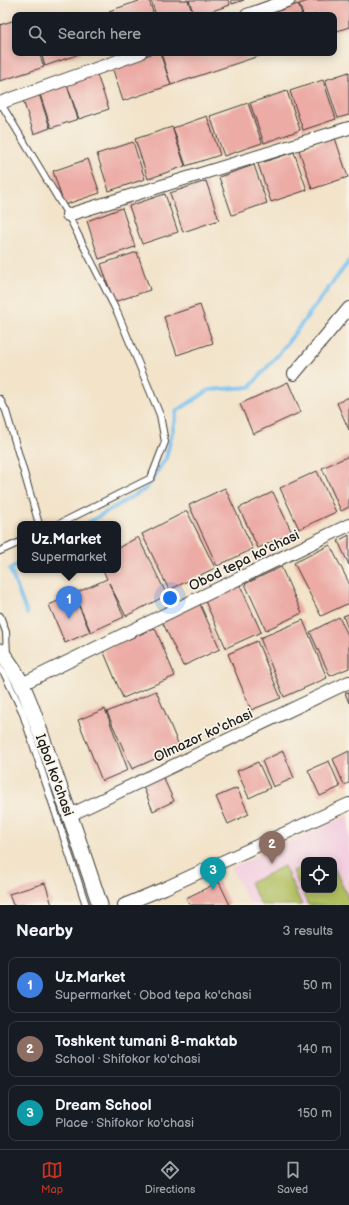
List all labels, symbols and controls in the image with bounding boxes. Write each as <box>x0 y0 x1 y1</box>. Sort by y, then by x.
search box <box>12 12 337 56</box>
icon: search <box>26 23 48 45</box>
text: Search here <box>58 25 141 44</box>
popup <box>17 521 121 573</box>
street label: Obod tepa ko'chasi <box>186 526 302 595</box>
text: Uz.Market <box>31 530 101 549</box>
text: Supermarket <box>31 549 107 565</box>
pin: 1 <box>56 586 82 619</box>
your location <box>160 588 180 608</box>
street label: Olmazor ko'chasi <box>151 705 255 766</box>
street label: Iqbol ko'chasi <box>32 732 77 818</box>
pin: 2 <box>259 831 285 864</box>
pin: 3 <box>200 857 226 890</box>
map controls <box>301 857 337 893</box>
button: locate <box>301 857 337 893</box>
text: Nearby <box>16 921 73 941</box>
text: 3 results <box>282 923 333 939</box>
text: Uz.Market <box>55 968 125 987</box>
text: 1 <box>27 977 33 993</box>
text: 50 m <box>303 977 332 993</box>
text: Supermarket · Obod tepa ko'chasi <box>55 987 251 1003</box>
text: Toshkent tumani 8-maktab <box>55 1032 237 1051</box>
text: 2 <box>26 1041 34 1057</box>
text: 140 m <box>297 1041 332 1057</box>
text: School · Shifokor ko'chasi <box>55 1051 201 1067</box>
text: Dream School <box>55 1096 152 1115</box>
text: 3 <box>26 1105 34 1121</box>
text: 150 m <box>298 1105 332 1121</box>
text: Place · Shifokor ko'chasi <box>55 1115 194 1131</box>
tab: Map <box>41 1159 63 1196</box>
tab: Directions <box>145 1159 195 1196</box>
tab: Saved <box>277 1159 308 1196</box>

